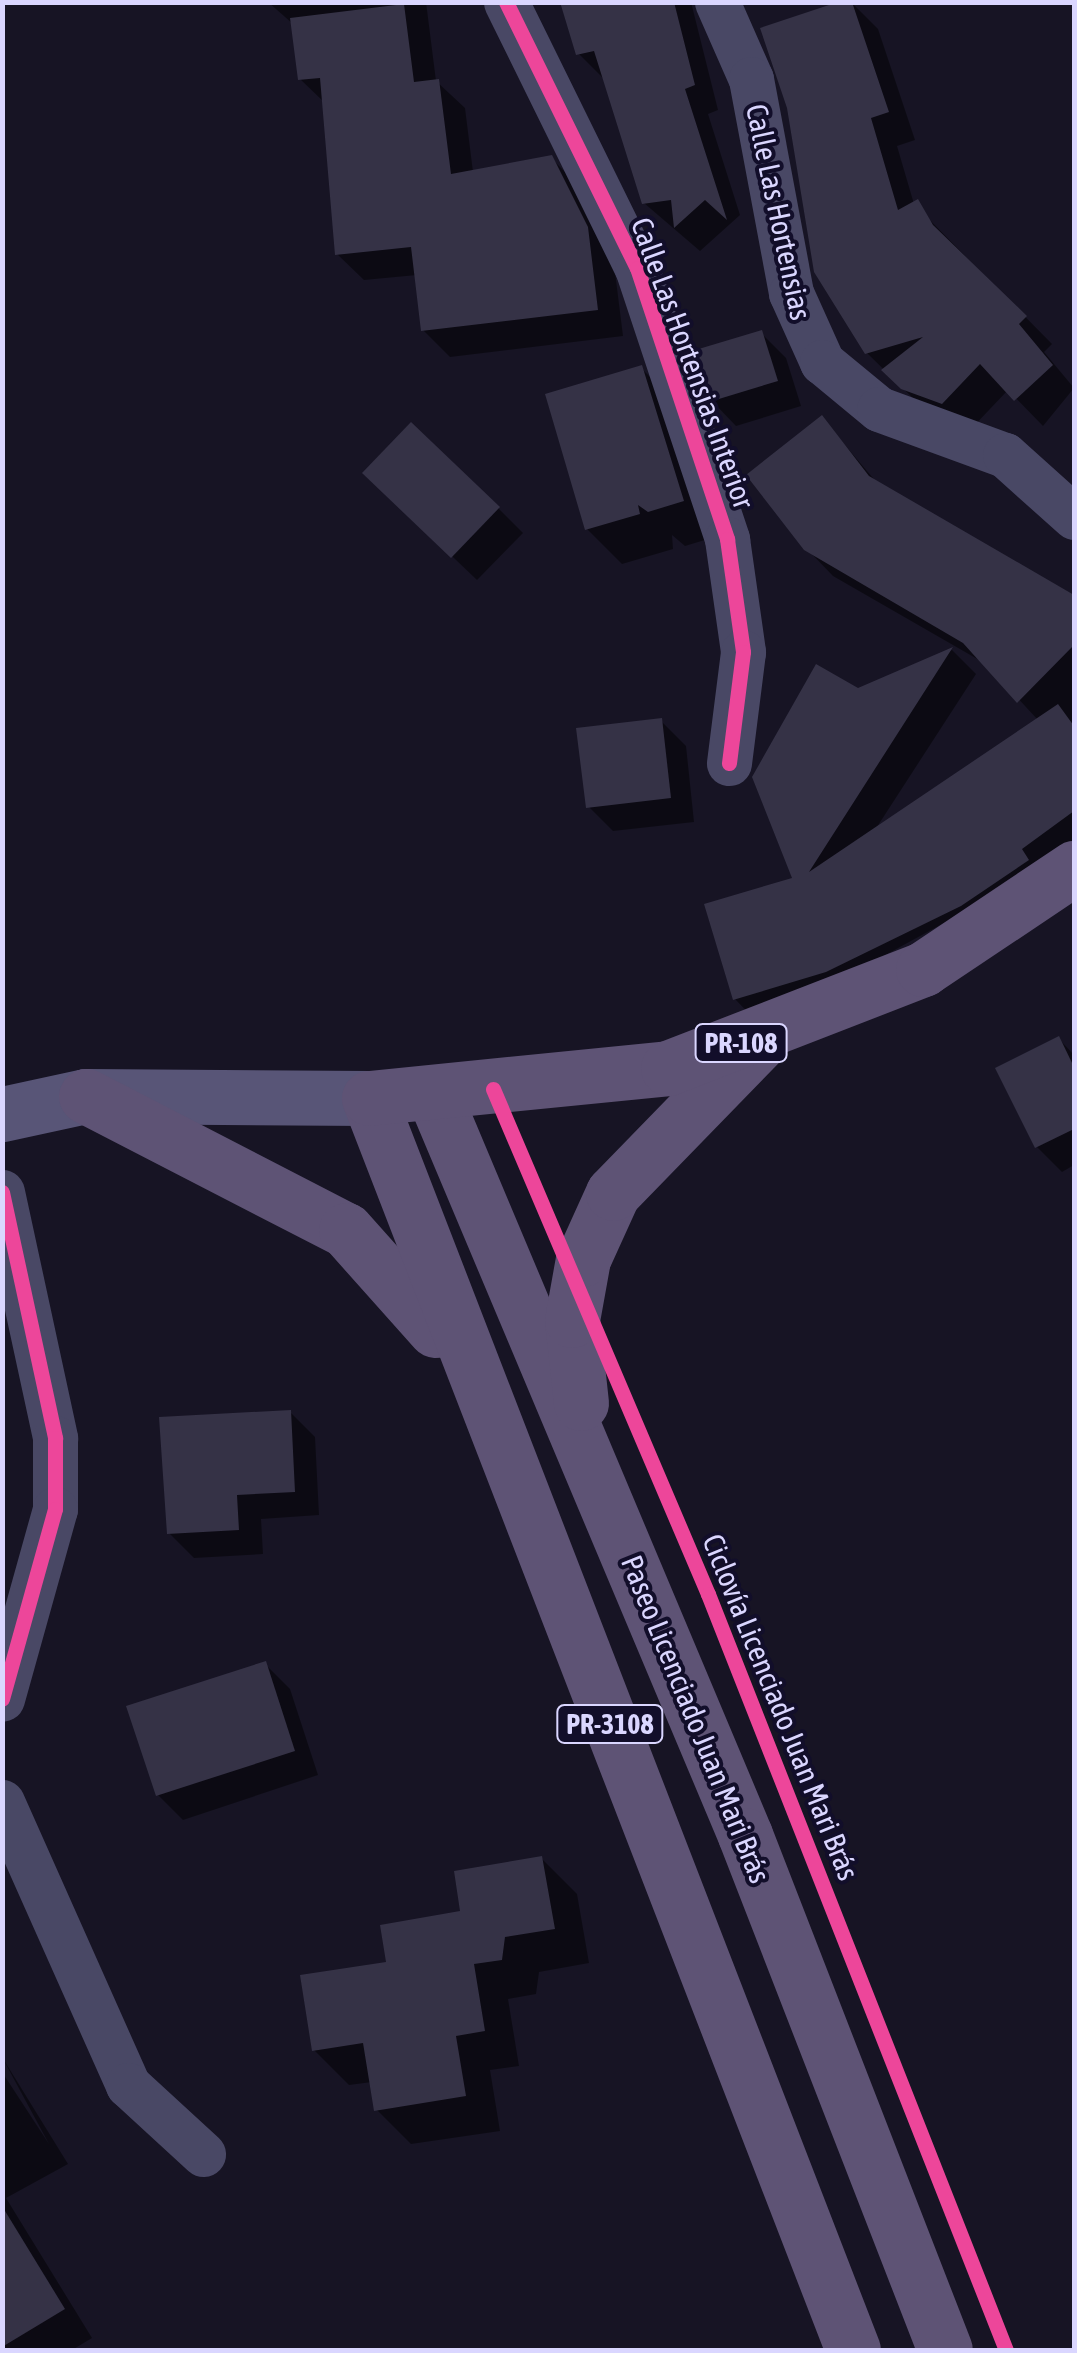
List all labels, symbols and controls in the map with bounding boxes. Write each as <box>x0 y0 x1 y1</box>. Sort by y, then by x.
street label: Calle Las Hortensias <box>739 101 819 323</box>
street label: Calle Las Hortensias Interior <box>624 213 762 513</box>
road number: PR-108 <box>694 1020 788 1066</box>
street label: Ciclovía Licenciado Juan Mari Brás <box>695 1529 867 1885</box>
street label: Paseo Licenciado Juan Mari Brás <box>614 1550 778 1888</box>
road number: PR-3108 <box>555 1701 665 1747</box>

